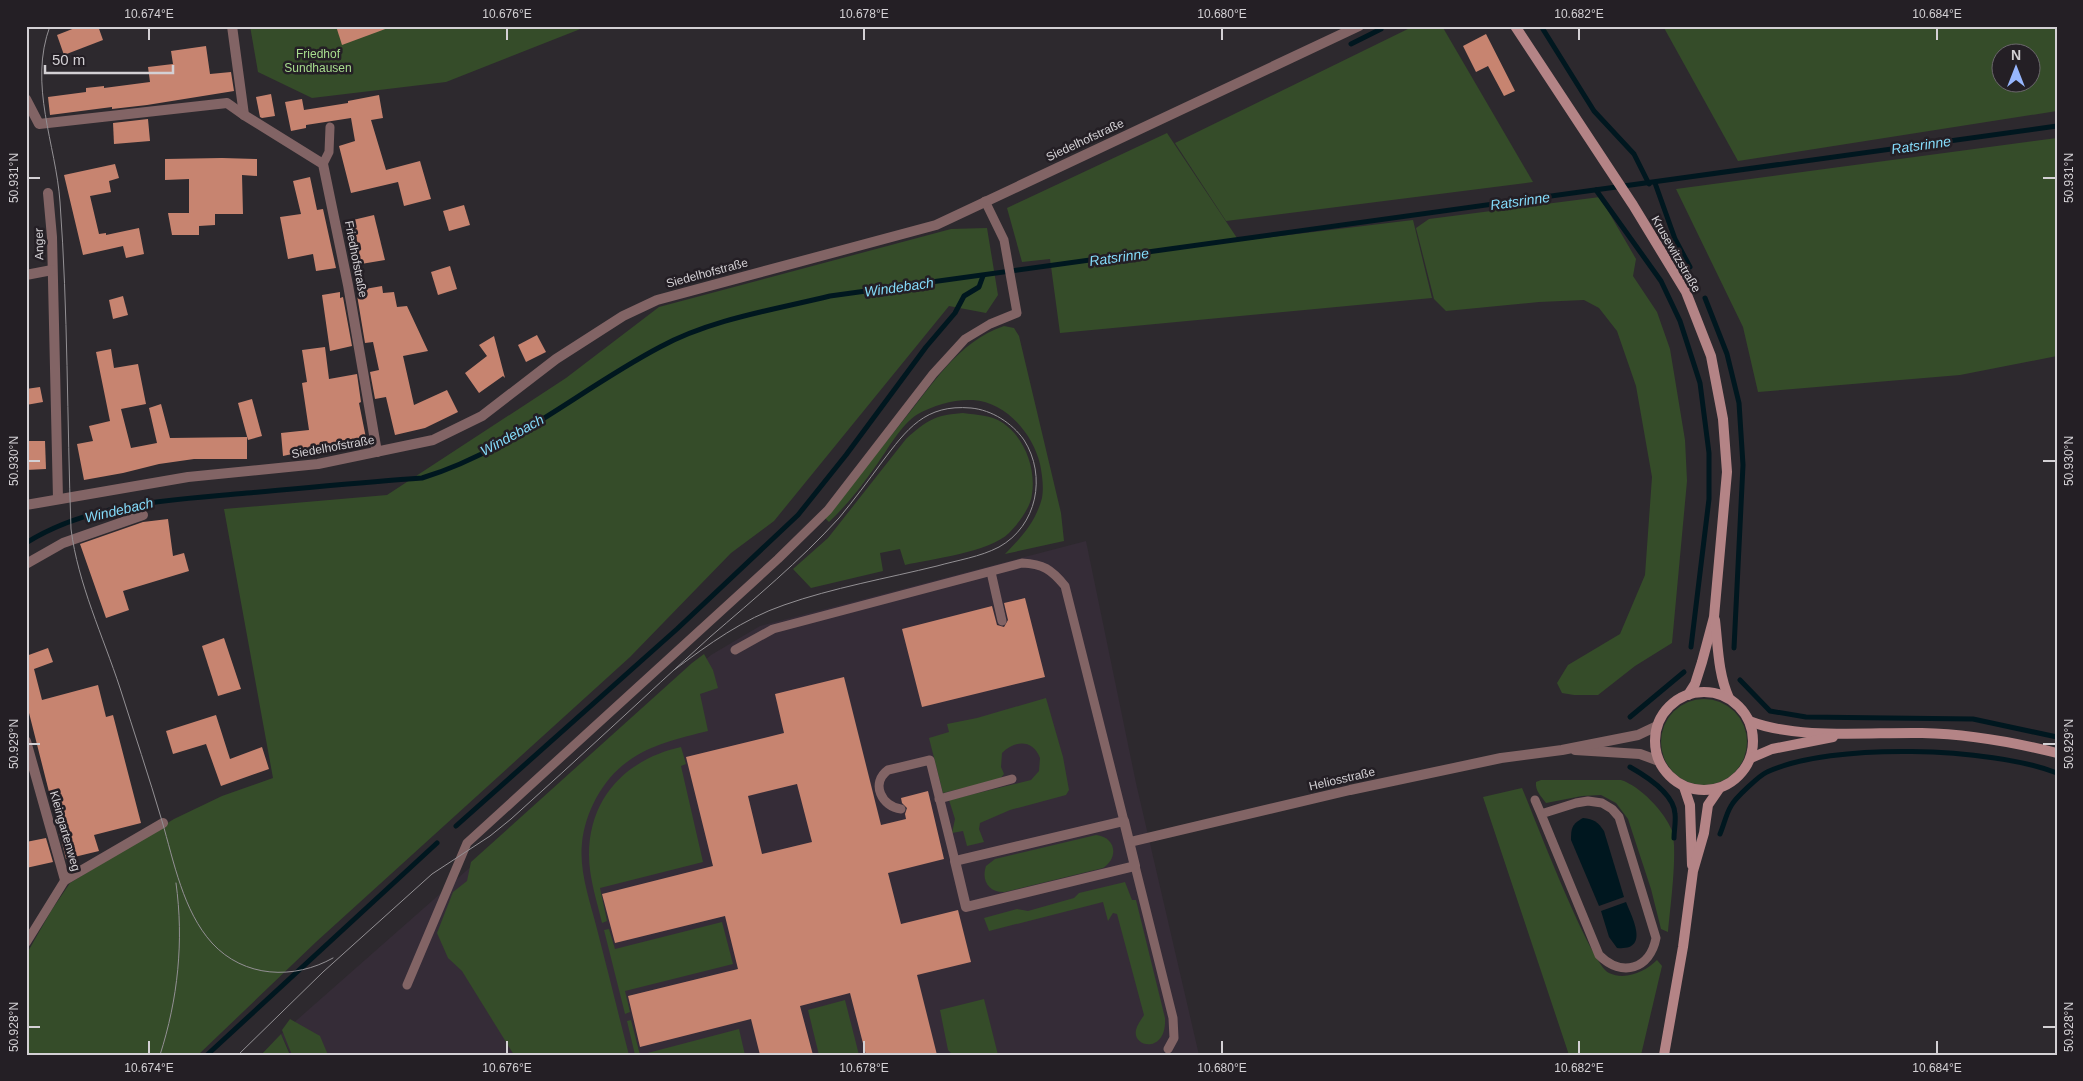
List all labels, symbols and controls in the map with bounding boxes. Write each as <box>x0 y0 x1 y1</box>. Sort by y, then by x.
text: 10.674°E <box>124 7 174 21</box>
text: 10.676°E <box>482 7 532 21</box>
text: 10.678°E <box>839 7 889 21</box>
text: 10.680°E <box>1197 7 1247 21</box>
text: 10.682°E <box>1554 7 1604 21</box>
text: 10.684°E <box>1912 7 1962 21</box>
scale bar <box>45 42 172 74</box>
north arrow <box>1990 42 2040 92</box>
park label: Friedhof Sundhausen <box>284 47 352 75</box>
text: N <box>2011 47 2021 63</box>
text: 50 m <box>52 51 85 68</box>
street label: Siedelhofstraße <box>1044 116 1126 164</box>
water label: Ratsrinne <box>1890 133 1952 157</box>
text: 50.931°N <box>7 153 21 203</box>
text: 50.931°N <box>2062 153 2076 203</box>
water label: Ratsrinne <box>1489 189 1551 213</box>
street label: Krusewitzstraße <box>1648 213 1704 295</box>
street label: Friedhofstraße <box>342 219 370 299</box>
street label: Anger <box>32 228 46 260</box>
water label: Ratsrinne <box>1088 245 1150 269</box>
street label: Siedelhofstraße <box>665 255 750 291</box>
water label: Windebach <box>863 274 935 300</box>
water label: Windebach <box>478 411 547 459</box>
street label: Siedelhofstraße <box>290 433 376 461</box>
text: 50.930°N <box>7 436 21 486</box>
text: 50.930°N <box>2062 436 2076 486</box>
water label: Windebach <box>83 494 155 526</box>
text: 50.929°N <box>7 719 21 769</box>
text: 50.929°N <box>2062 719 2076 769</box>
street label: Heliosstraße <box>1308 765 1377 793</box>
street label: Kleingartenweg <box>47 789 83 873</box>
text: 50.928°N <box>7 1002 21 1052</box>
text: 50.928°N <box>2062 1002 2076 1052</box>
text: 10.674°E <box>124 1061 174 1075</box>
text: 10.676°E <box>482 1061 532 1075</box>
text: 10.678°E <box>839 1061 889 1075</box>
text: 10.680°E <box>1197 1061 1247 1075</box>
text: 10.682°E <box>1554 1061 1604 1075</box>
text: 10.684°E <box>1912 1061 1962 1075</box>

